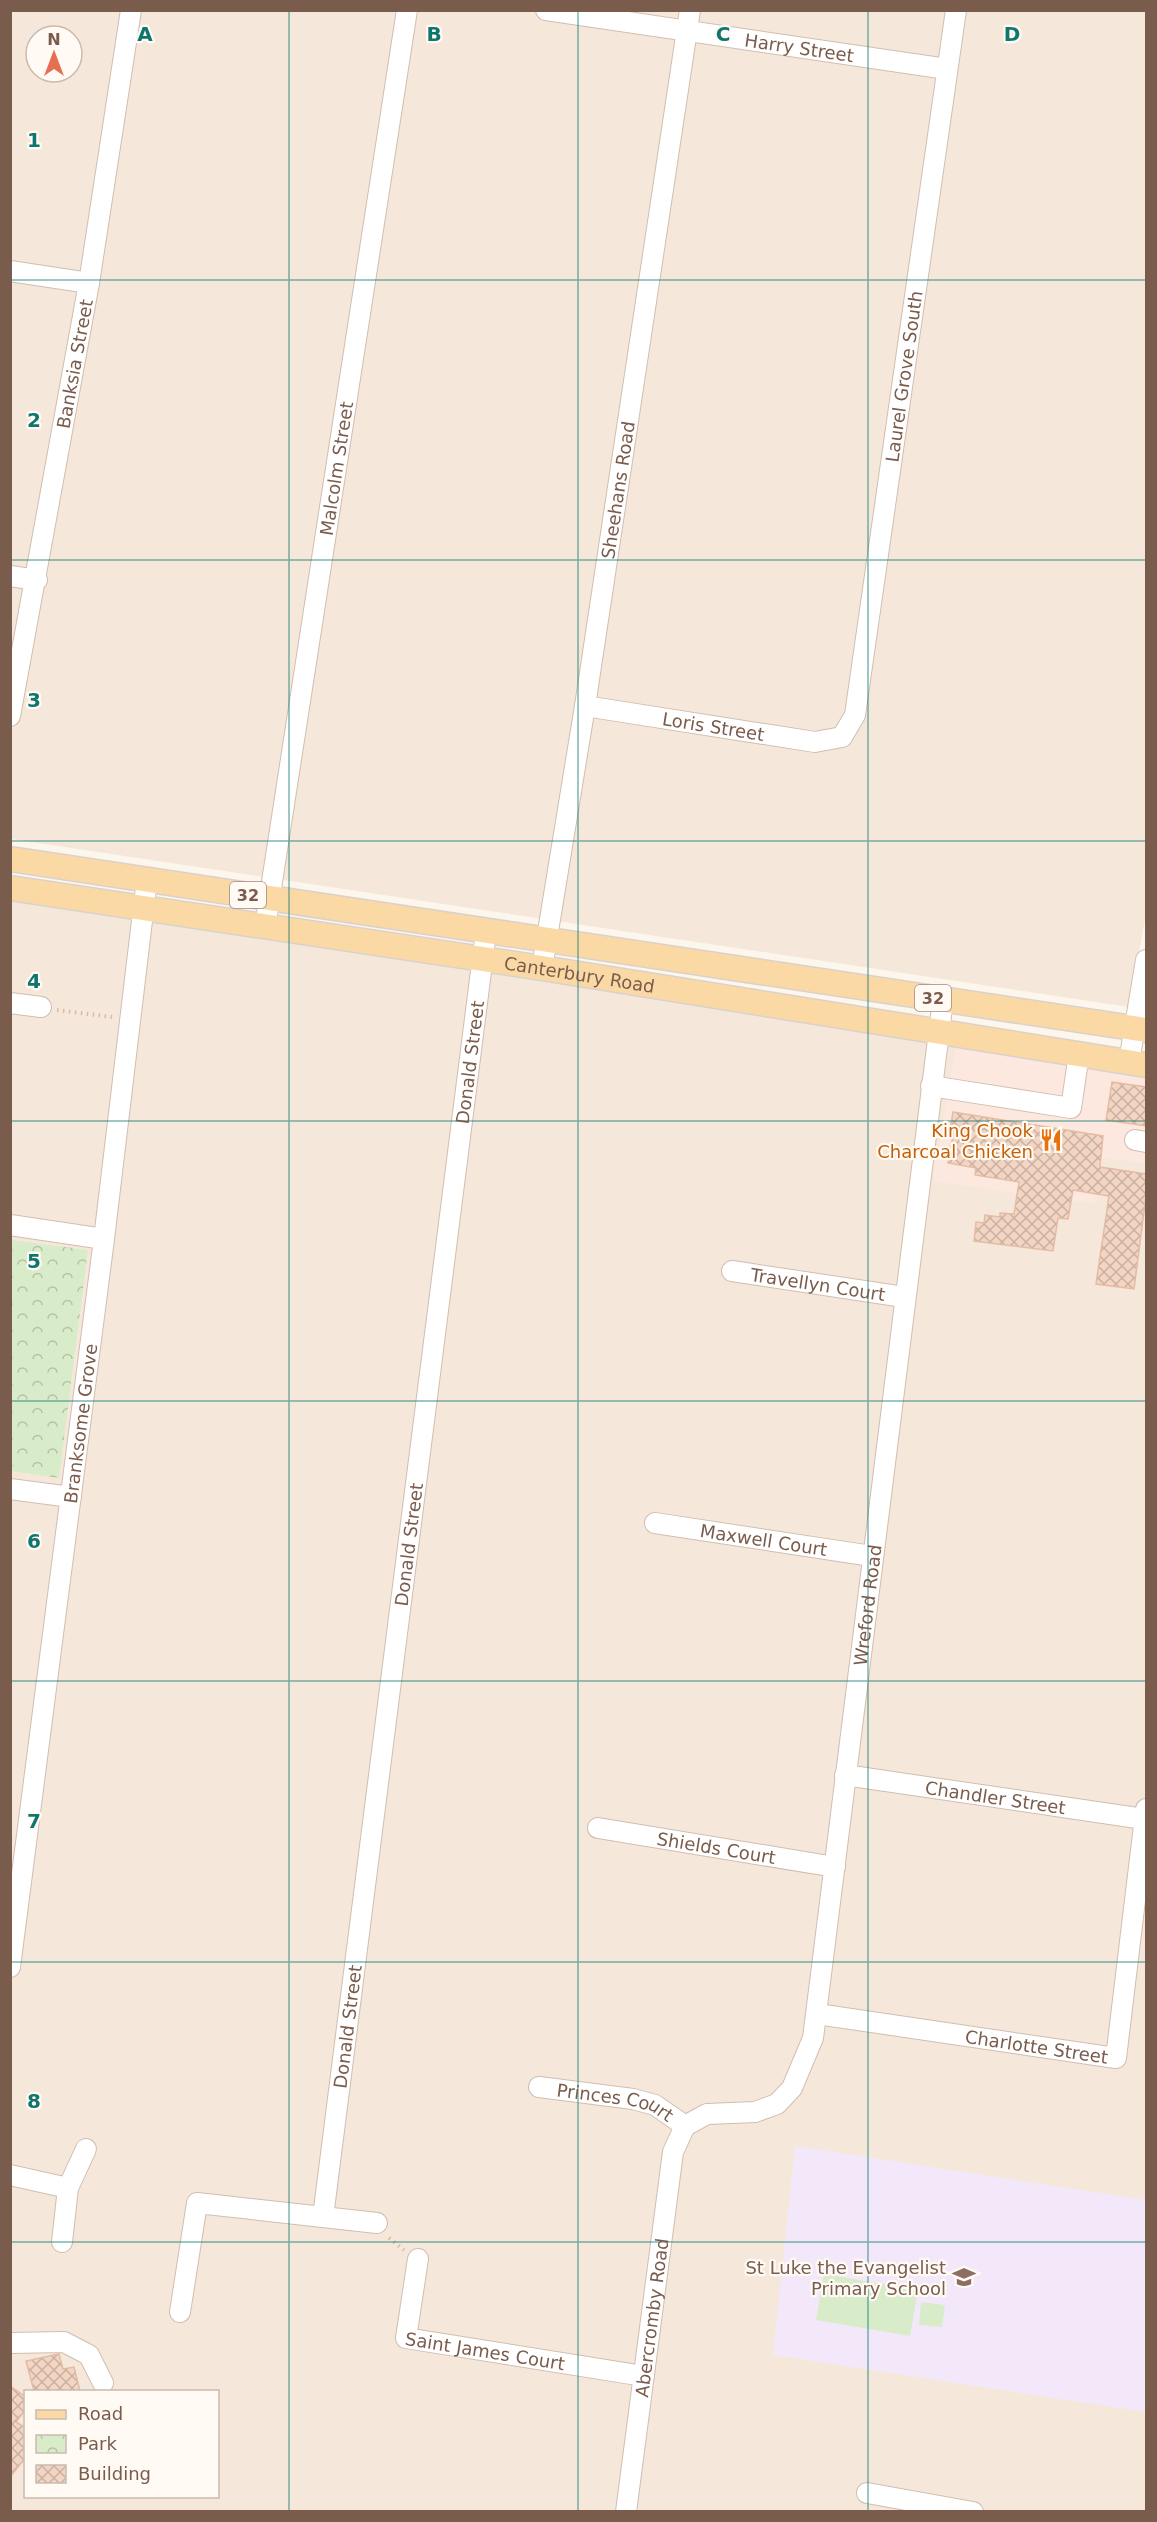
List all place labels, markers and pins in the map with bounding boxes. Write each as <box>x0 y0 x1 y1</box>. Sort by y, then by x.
place label: King Chook Charcoal Chicken <box>877 1120 1034 1162</box>
restaurant icon: King Chook Charcoal Chicken <box>1038 1127 1064 1153</box>
place label: St Luke the Evangelist Primary School <box>745 2257 946 2299</box>
school or university icon: St Luke the Evangelist Primary School <box>951 2264 977 2290</box>

